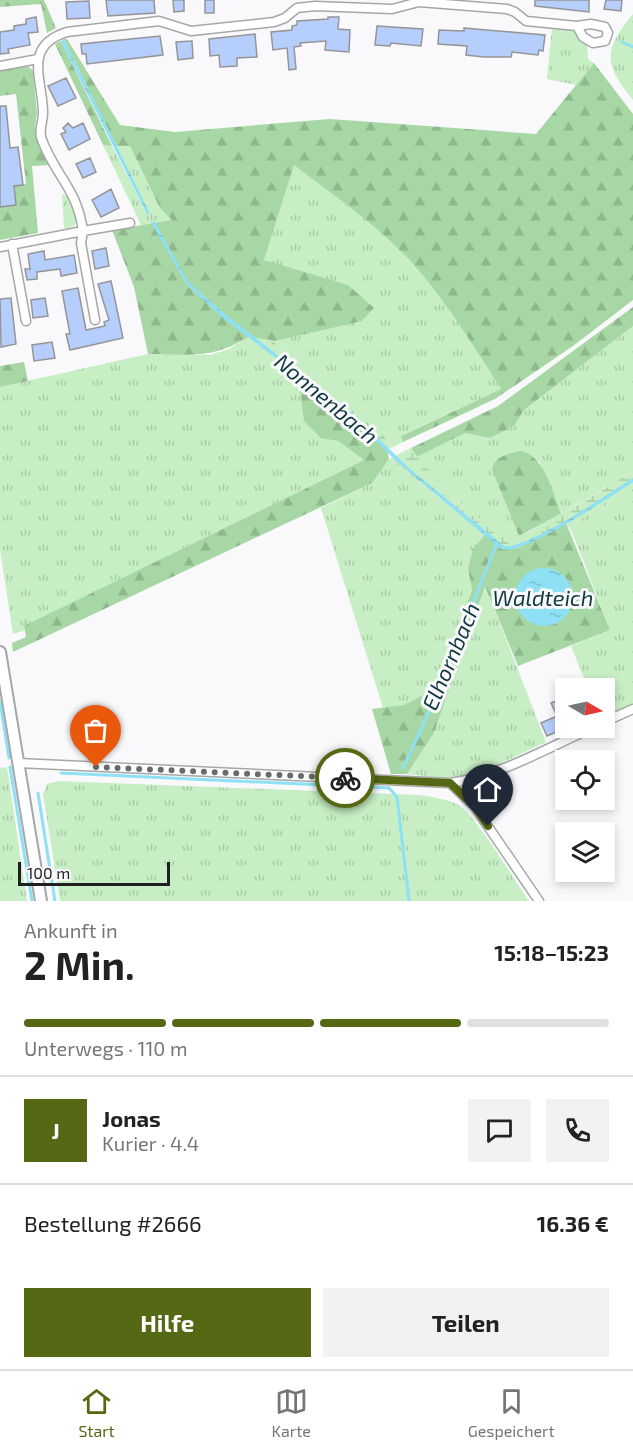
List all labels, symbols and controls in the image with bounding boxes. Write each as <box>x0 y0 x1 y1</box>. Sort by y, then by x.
water label: Nonnenbach <box>270 347 384 449</box>
water label: Waldteich <box>493 584 593 610</box>
water label: Elhornbach <box>416 598 484 714</box>
north arrow <box>555 678 615 738</box>
map controls <box>555 678 615 882</box>
pin <box>70 705 121 767</box>
icon: bag <box>79 714 112 747</box>
courier <box>315 748 375 808</box>
button: locate <box>555 750 615 810</box>
icon: bike <box>329 762 362 795</box>
pin <box>462 764 513 826</box>
icon: home <box>471 773 504 806</box>
button: layers <box>555 822 615 882</box>
scale bar <box>18 859 170 886</box>
text: 100 m <box>27 863 70 882</box>
text: Ankunft in <box>24 918 118 942</box>
text: 15:18–15:23 <box>494 939 609 965</box>
text: 2 Min. <box>24 941 135 988</box>
text: Unterwegs · 110 m <box>24 1036 187 1060</box>
button: chat <box>468 1099 531 1162</box>
button: phone <box>546 1099 609 1162</box>
text: Jonas <box>102 1105 161 1131</box>
text: J <box>51 1117 60 1143</box>
text: Kurier · 4.4 <box>102 1131 199 1155</box>
text: Bestellung #2666 <box>24 1210 202 1236</box>
text: 16.36 € <box>537 1210 609 1236</box>
button: Hilfe <box>24 1288 311 1357</box>
button: Teilen <box>323 1288 609 1357</box>
tab: Start <box>78 1385 115 1440</box>
tab: Karte <box>272 1385 311 1440</box>
tab: Gespeichert <box>468 1385 555 1440</box>

